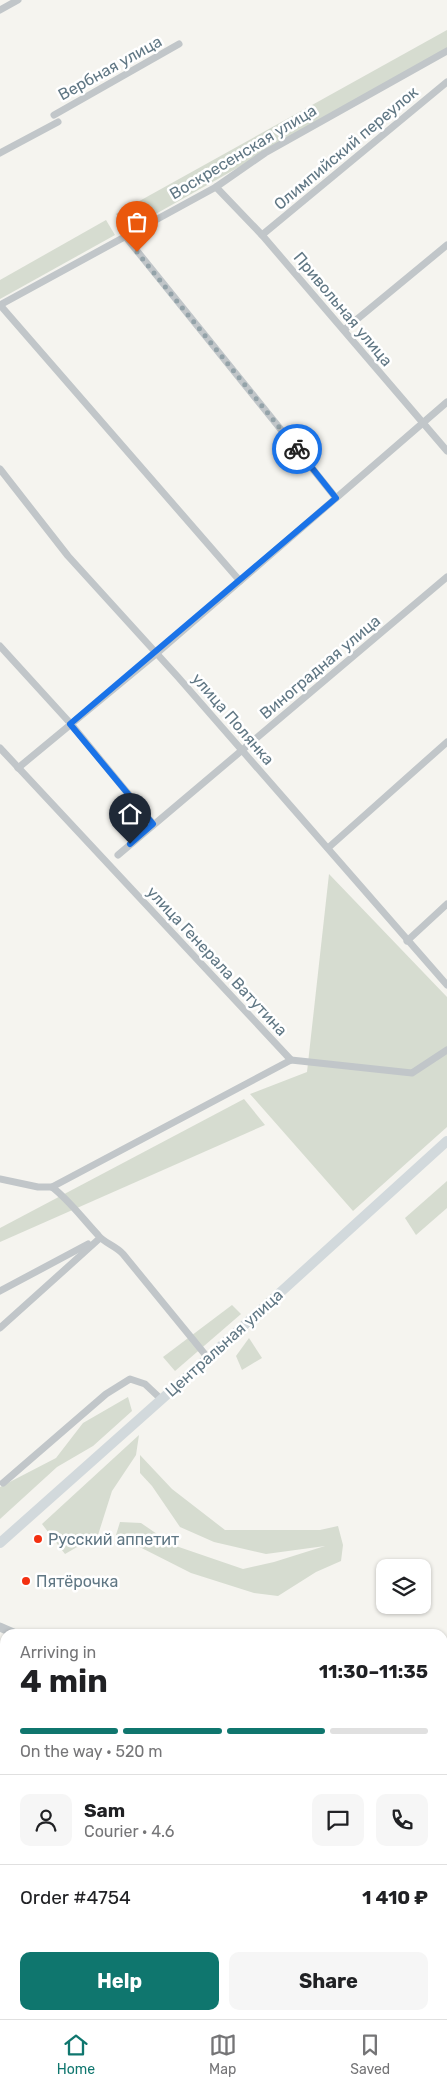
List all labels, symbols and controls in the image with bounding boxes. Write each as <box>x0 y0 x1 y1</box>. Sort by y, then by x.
street label: Вербная улица <box>55 32 165 104</box>
street label: Олимпийский переулок <box>270 82 422 214</box>
street label: Воскресенская улица <box>166 101 320 203</box>
pin <box>116 201 158 252</box>
icon: bag <box>123 208 151 236</box>
street label: Привольная улица <box>290 248 396 370</box>
courier <box>272 424 322 474</box>
icon: bike <box>283 435 311 463</box>
street label: Виноградная улица <box>256 611 384 723</box>
street label: улица Полянка <box>188 669 278 769</box>
pin <box>109 793 151 844</box>
icon: home <box>116 800 144 828</box>
street label: улица Генерала Ватутина <box>143 882 291 1040</box>
street label: Центральная улица <box>161 1285 287 1401</box>
place label: Русский аппетит <box>48 1530 179 1549</box>
marker: Русский аппетит <box>32 1533 44 1545</box>
map controls <box>376 1559 431 1614</box>
button: layers <box>376 1559 431 1614</box>
place label: Пятёрочка <box>36 1572 118 1591</box>
marker: Пятёрочка <box>20 1575 32 1587</box>
text: Arriving in <box>20 1643 96 1662</box>
text: 11:30–11:35 <box>319 1660 428 1683</box>
text: 4 min <box>20 1662 108 1700</box>
text: On the way · 520 m <box>20 1742 163 1761</box>
button: person <box>20 1794 72 1846</box>
button: chat <box>312 1794 364 1846</box>
button: phone <box>376 1794 428 1846</box>
text: Sam <box>84 1799 125 1822</box>
text: Courier · 4.6 <box>84 1822 174 1841</box>
text: Order #4754 <box>20 1886 131 1909</box>
text: 1 410 ₽ <box>362 1886 428 1909</box>
button: Help <box>20 1952 219 2010</box>
button: Share <box>229 1952 428 2010</box>
tab: Home <box>57 2031 95 2078</box>
tab: Map <box>209 2031 237 2078</box>
tab: Saved <box>350 2031 390 2078</box>

